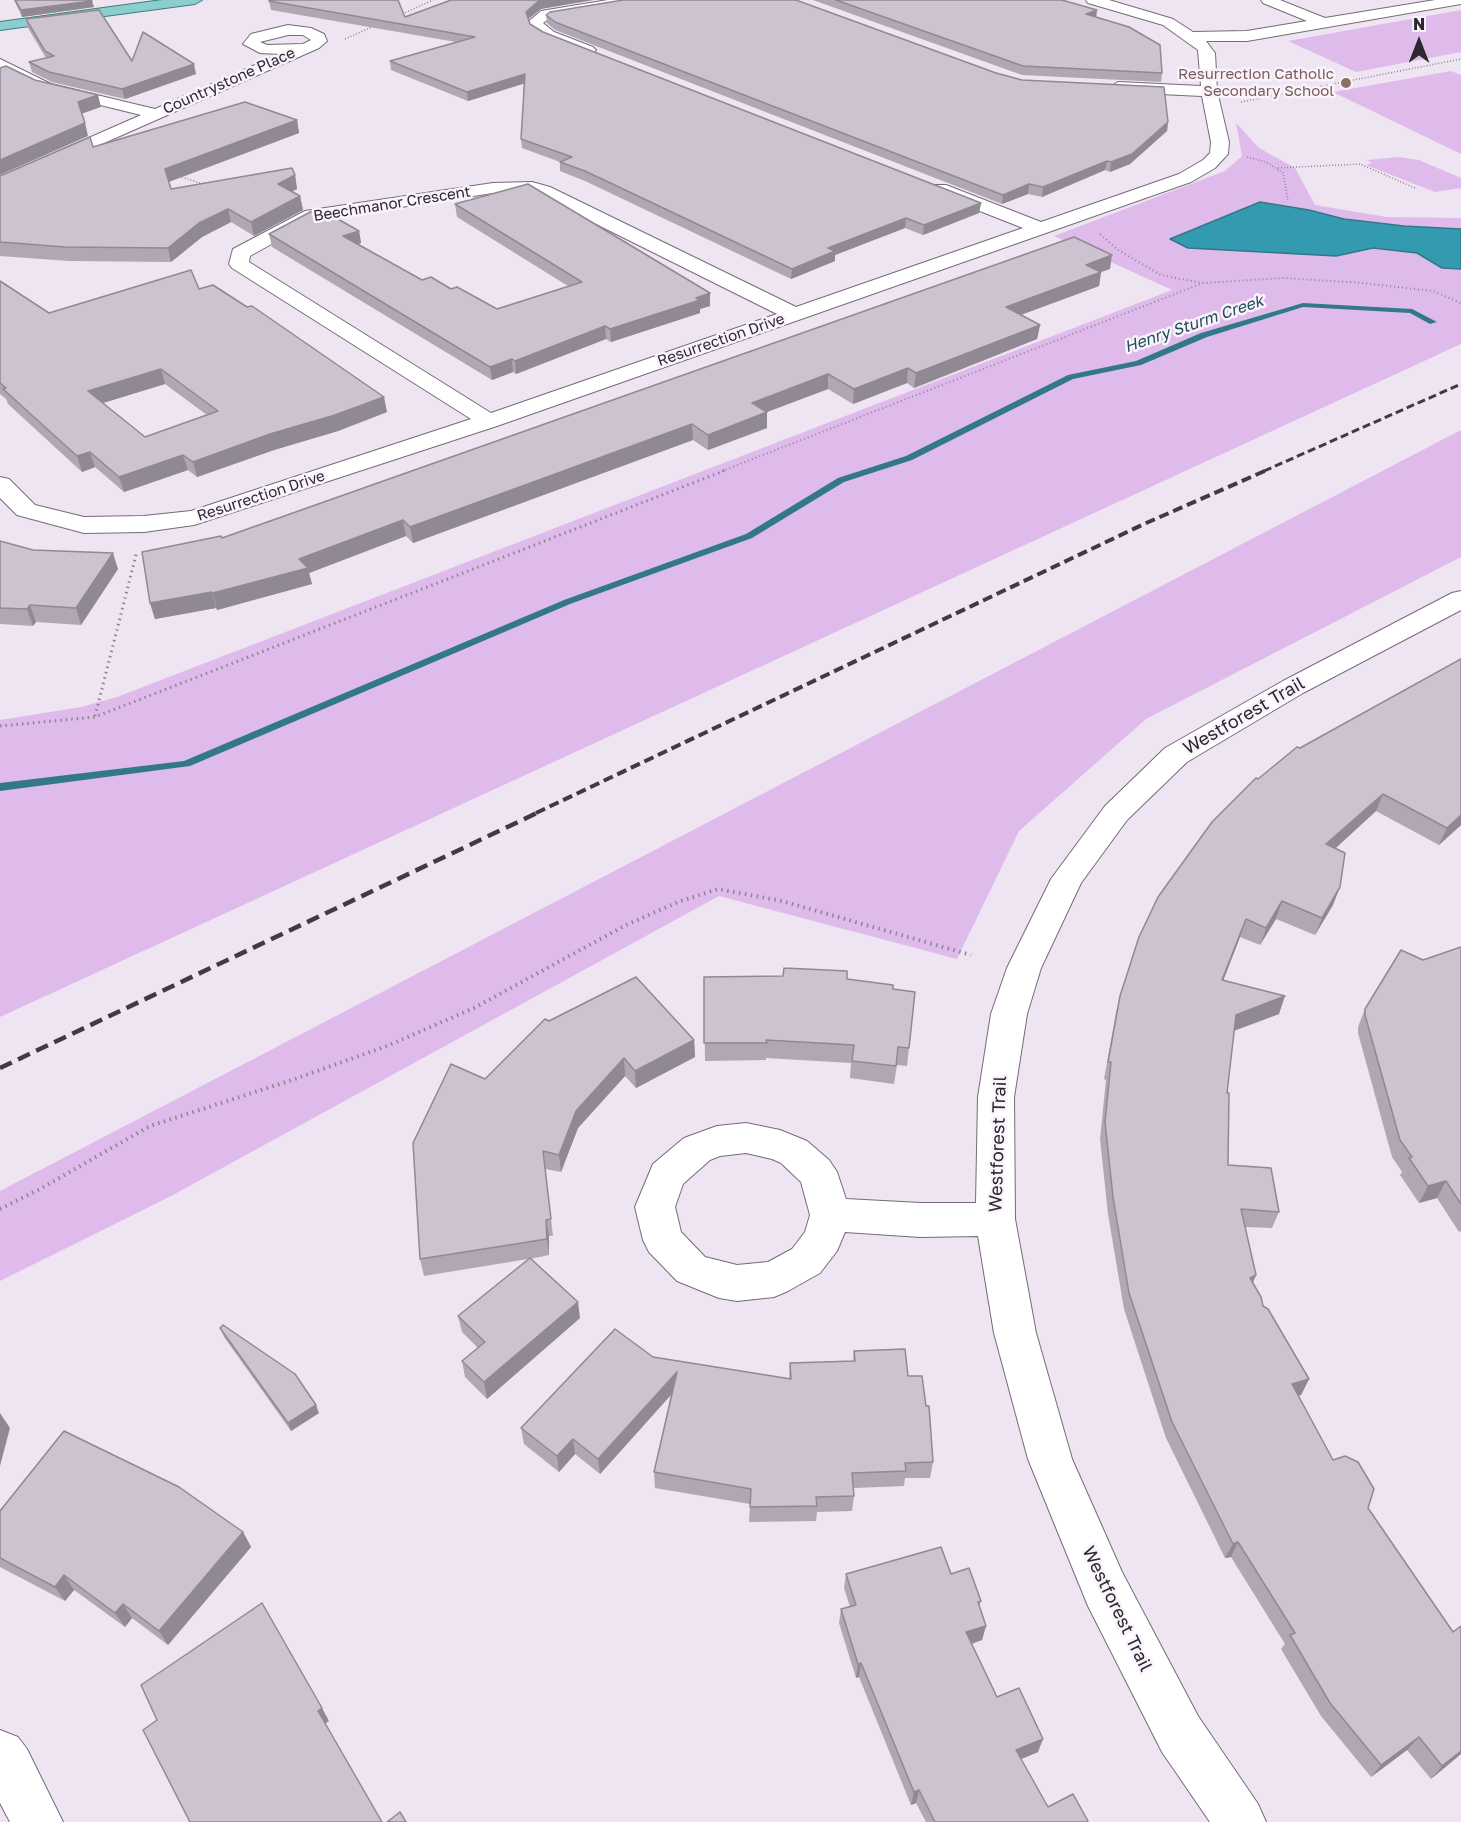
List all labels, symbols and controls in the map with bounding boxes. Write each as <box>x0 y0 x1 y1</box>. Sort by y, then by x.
north arrow <box>1389 12 1449 72</box>
text: N <box>1413 14 1425 34</box>
street label: Countrystone Place <box>160 44 298 118</box>
place label: Resurrection Catholic Secondary School <box>1178 65 1334 100</box>
marker: Resurrection Catholic Secondary School <box>1339 76 1353 90</box>
street label: Beechmanor Crescent <box>312 183 472 225</box>
water label: Henry Sturm Creek <box>1122 291 1266 357</box>
street label: Resurrection Drive <box>655 310 787 370</box>
street label: Resurrection Drive <box>195 467 327 525</box>
street label: Westforest Trail <box>1179 673 1309 759</box>
street label: Westforest Trail <box>985 1075 1011 1213</box>
street label: Westforest Trail <box>1077 1543 1157 1675</box>

